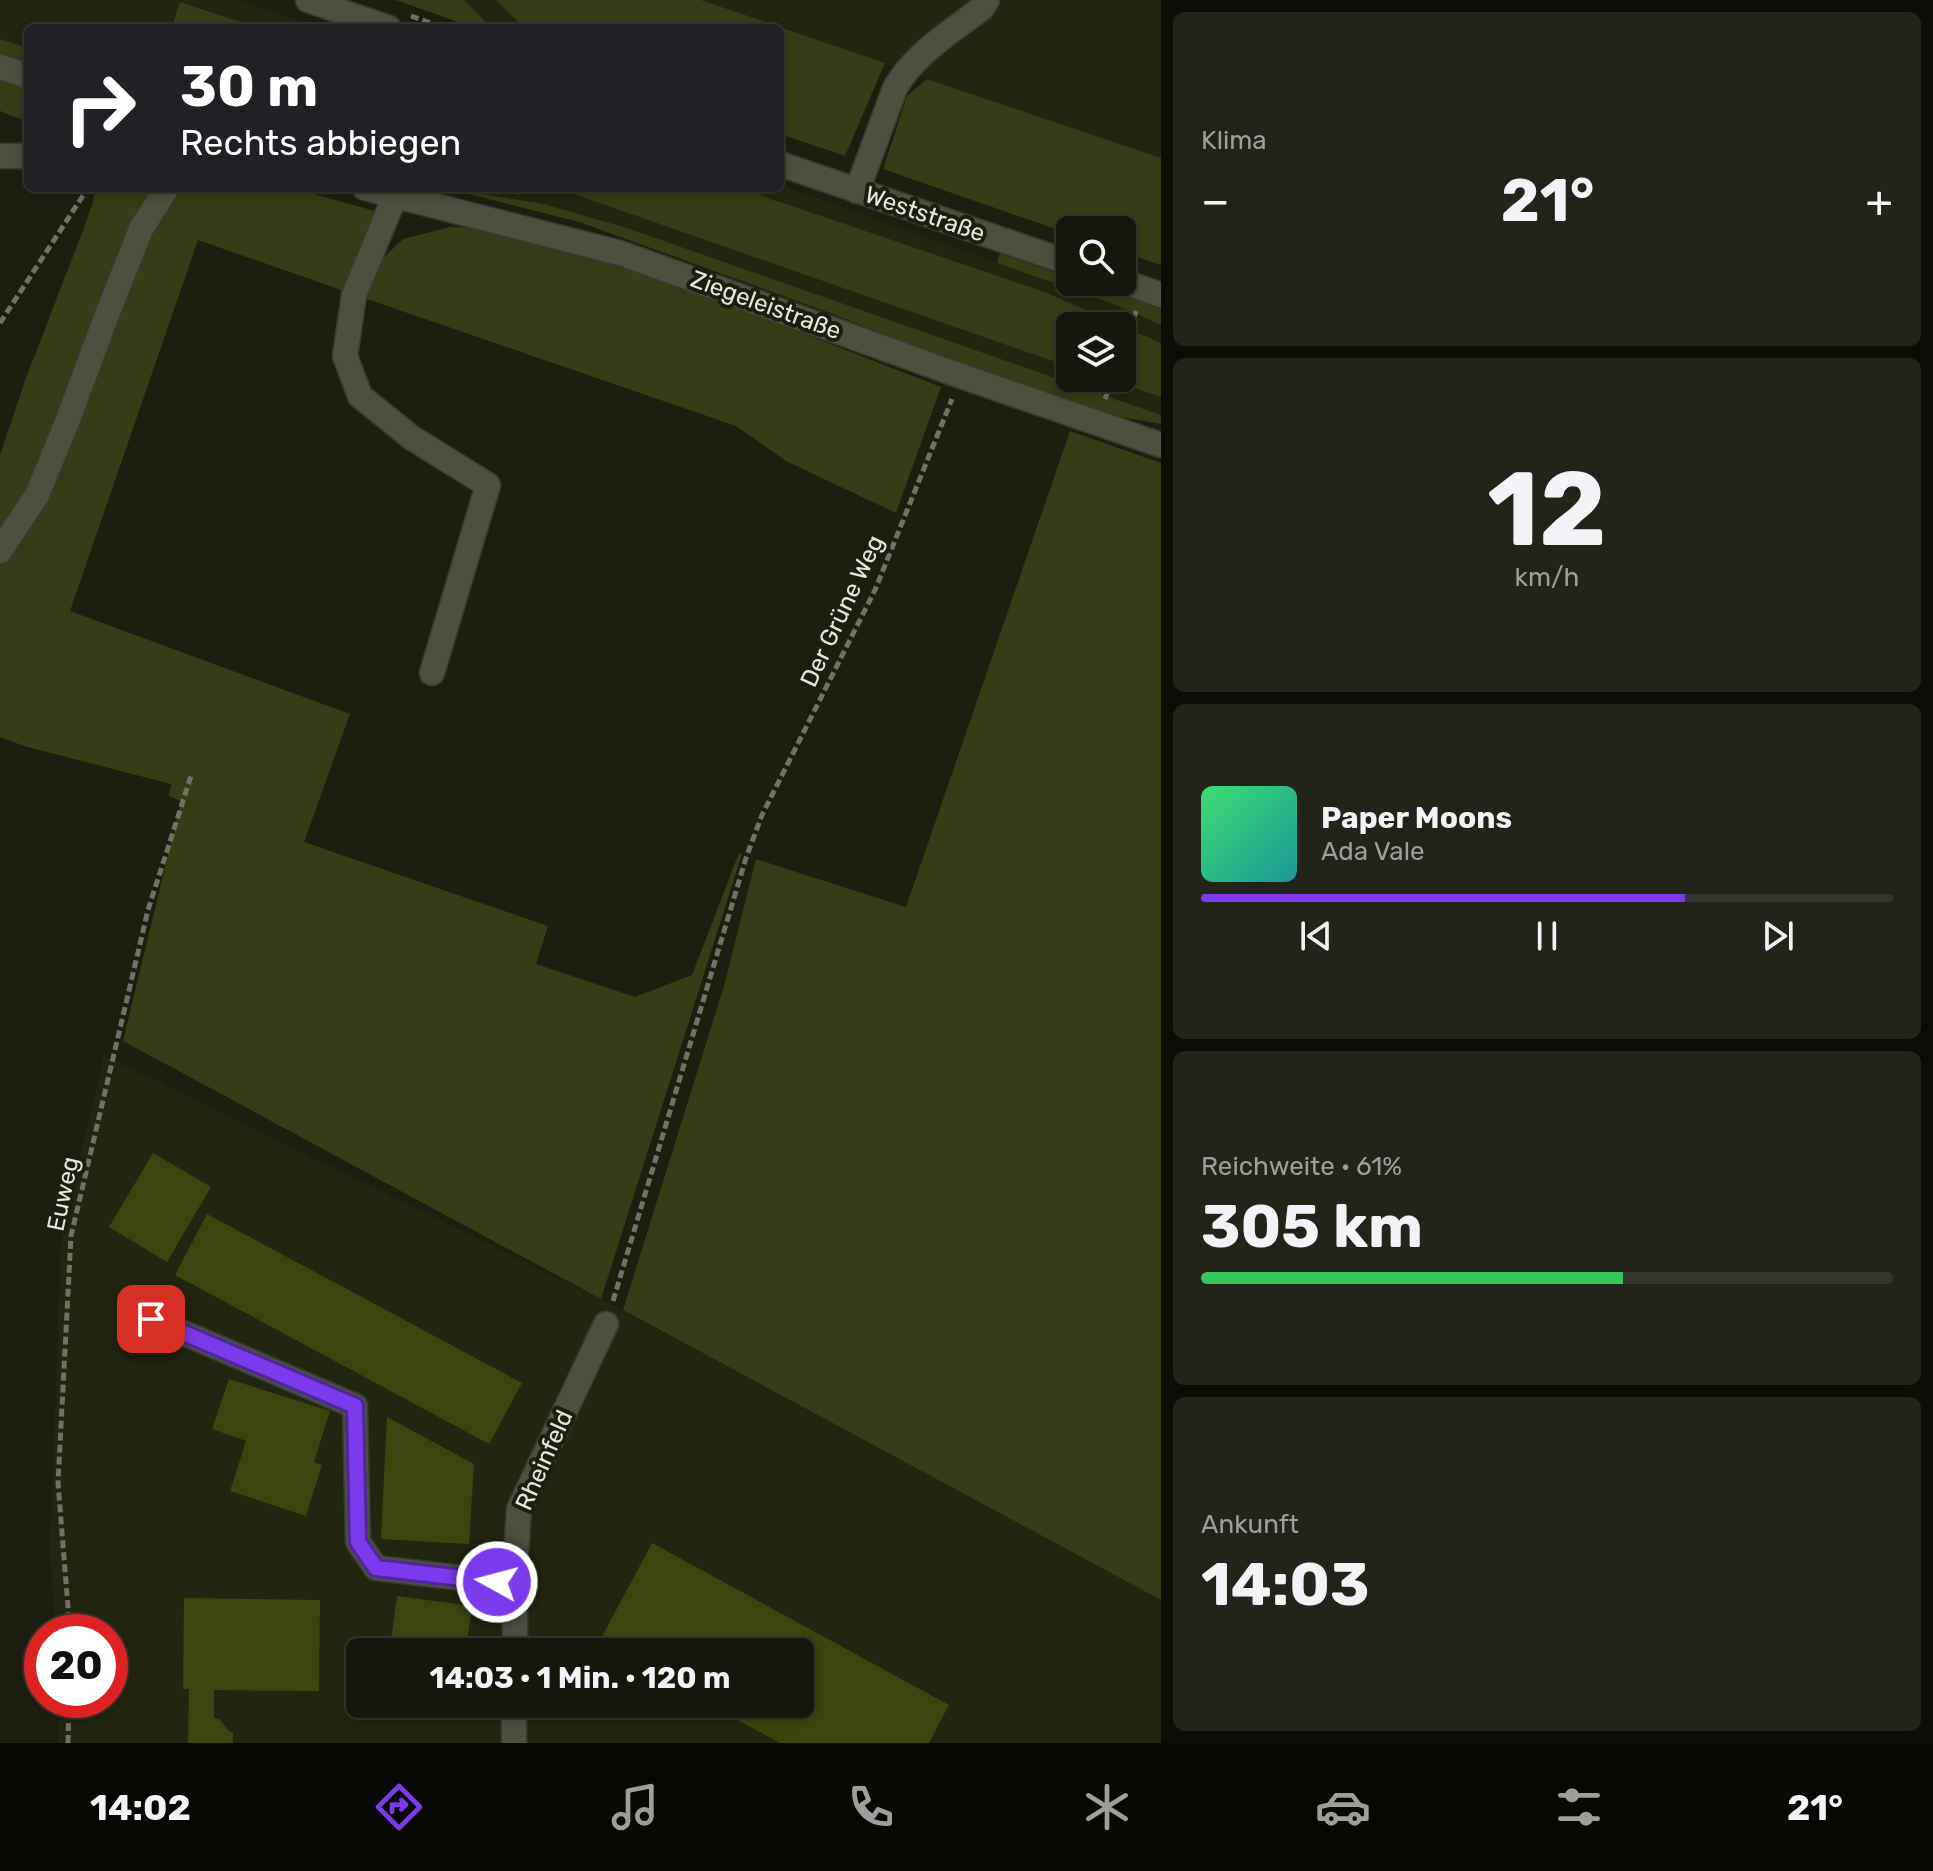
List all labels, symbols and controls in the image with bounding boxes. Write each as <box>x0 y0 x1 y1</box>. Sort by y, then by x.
text: 30 m <box>180 54 318 120</box>
icon: right <box>48 56 152 160</box>
text: Rechts abbiegen <box>180 121 461 164</box>
text: Klima <box>1201 125 1267 156</box>
text: 21° <box>1501 165 1594 236</box>
text: − <box>1201 175 1230 227</box>
text: + <box>1866 175 1893 227</box>
street label: Weststraße <box>861 180 989 248</box>
map controls <box>1056 216 1136 392</box>
button: search <box>1056 216 1136 296</box>
street label: Ziegeleistraße <box>687 265 845 345</box>
button: layers <box>1056 312 1136 392</box>
text: 12 <box>1487 448 1607 571</box>
street label: Der Grüne Weg <box>795 531 889 691</box>
text: km/h <box>1515 562 1579 593</box>
text: Paper Moons <box>1321 800 1512 836</box>
text: Ada Vale <box>1321 836 1425 867</box>
icon: previous <box>1294 914 1338 958</box>
icon: pause <box>1525 914 1569 958</box>
icon: next <box>1756 914 1800 958</box>
text: Reichweite · 61% <box>1201 1151 1402 1182</box>
street label: Euweg <box>41 1154 85 1234</box>
text: 305 km <box>1201 1191 1423 1262</box>
pin <box>117 1285 185 1353</box>
icon: arrive <box>129 1297 173 1341</box>
street label: Rheinfeld <box>510 1406 578 1514</box>
text: Ankunft <box>1201 1509 1299 1540</box>
position arrow <box>455 1540 539 1624</box>
text: 14:03 <box>1201 1549 1370 1620</box>
speed limit sign: 20 <box>24 1614 128 1718</box>
text: 14:03 · 1 Min. · 120 m <box>430 1660 730 1696</box>
icon: directions <box>371 1779 427 1835</box>
icon: music <box>607 1779 663 1835</box>
icon: phone <box>843 1779 899 1835</box>
icon: climate <box>1079 1779 1135 1835</box>
icon: car <box>1315 1779 1371 1835</box>
icon: filters <box>1551 1779 1607 1835</box>
text: 14:02 <box>90 1786 191 1829</box>
text: 21° <box>1787 1786 1843 1829</box>

